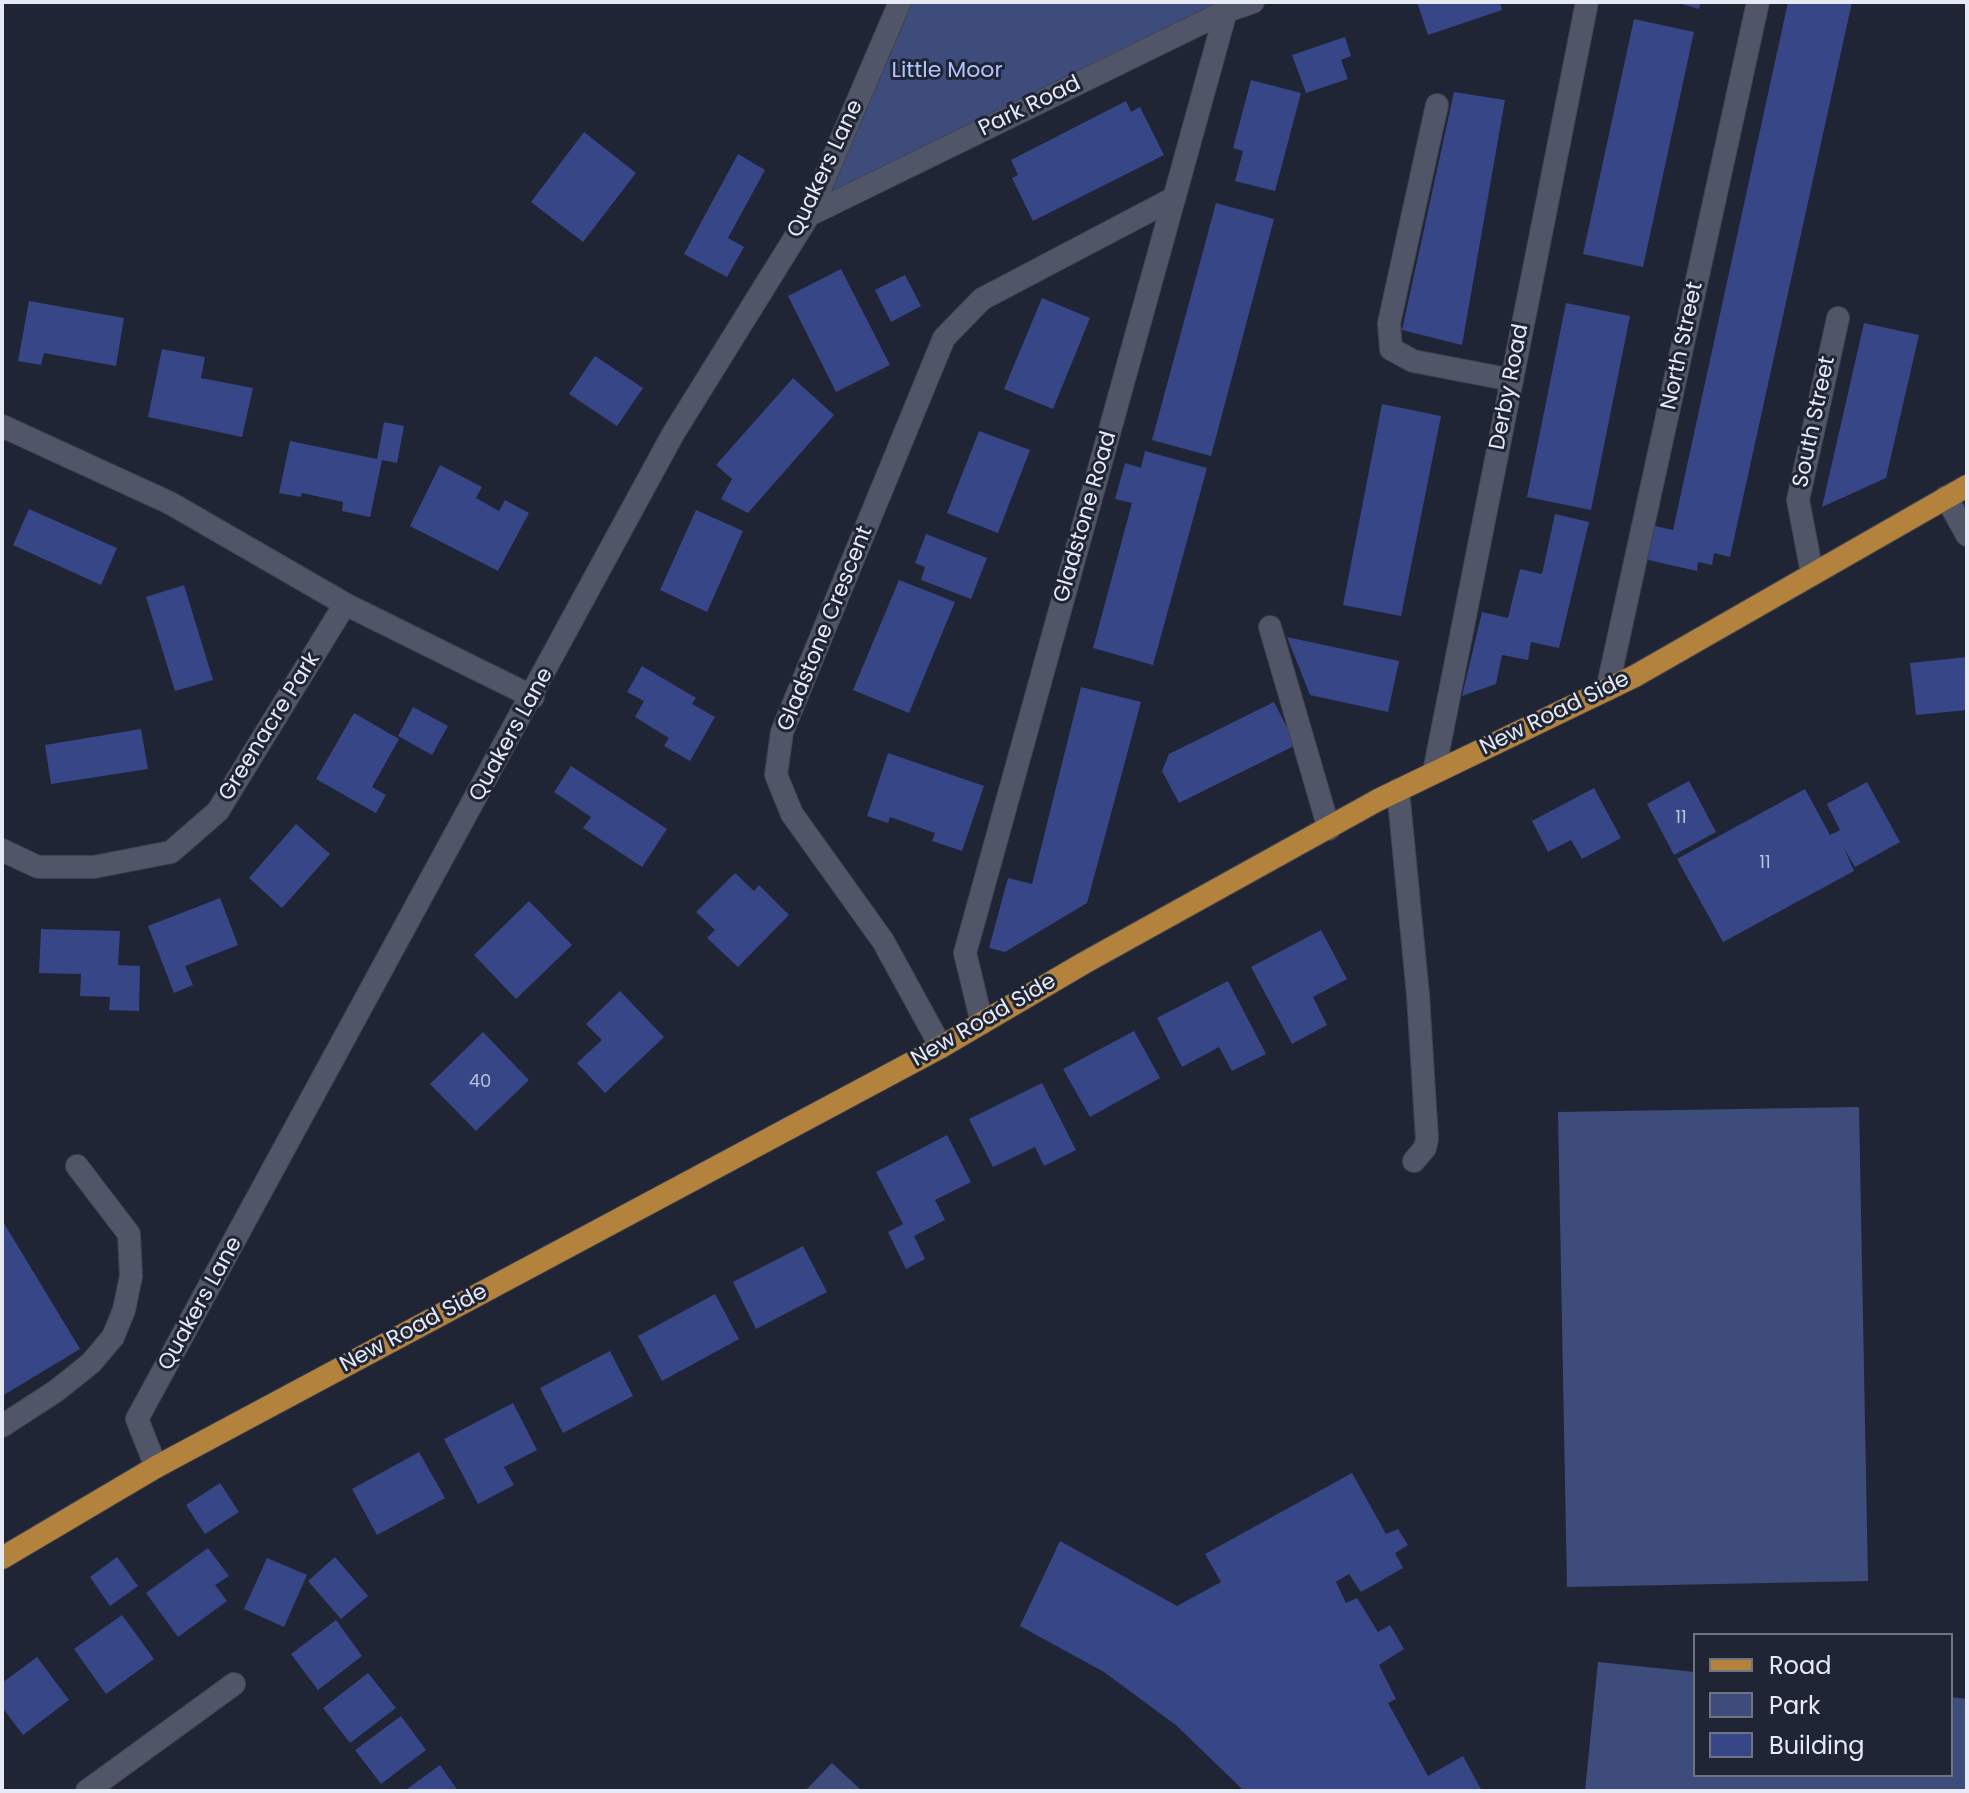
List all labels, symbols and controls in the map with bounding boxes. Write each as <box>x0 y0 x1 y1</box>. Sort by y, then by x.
park label: Little Moor <box>891 58 1003 84</box>
street label: Park Road <box>975 71 1085 143</box>
street label: Quakers Lane <box>783 96 869 242</box>
street label: North Street <box>1657 280 1709 412</box>
street label: Derby Road <box>1485 322 1535 452</box>
street label: South Street <box>1788 354 1842 490</box>
street label: Gladstone Road <box>1049 428 1123 606</box>
street label: Gladstone Crescent <box>773 523 879 735</box>
street label: Greenacre Park <box>214 648 326 806</box>
street label: Quakers Lane <box>464 663 560 807</box>
street label: New Road Side <box>1476 666 1634 762</box>
house number: 11 <box>1675 807 1687 829</box>
house number: 11 <box>1759 852 1771 874</box>
street label: New Road Side <box>907 969 1061 1073</box>
house number: 40 <box>469 1071 491 1093</box>
street label: Quakers Lane <box>153 1232 249 1376</box>
street label: New Road Side <box>336 1279 492 1379</box>
legend <box>1693 1633 1953 1777</box>
text: Road <box>1769 1649 1831 1682</box>
text: Park <box>1769 1689 1820 1722</box>
text: Building <box>1769 1729 1865 1762</box>

